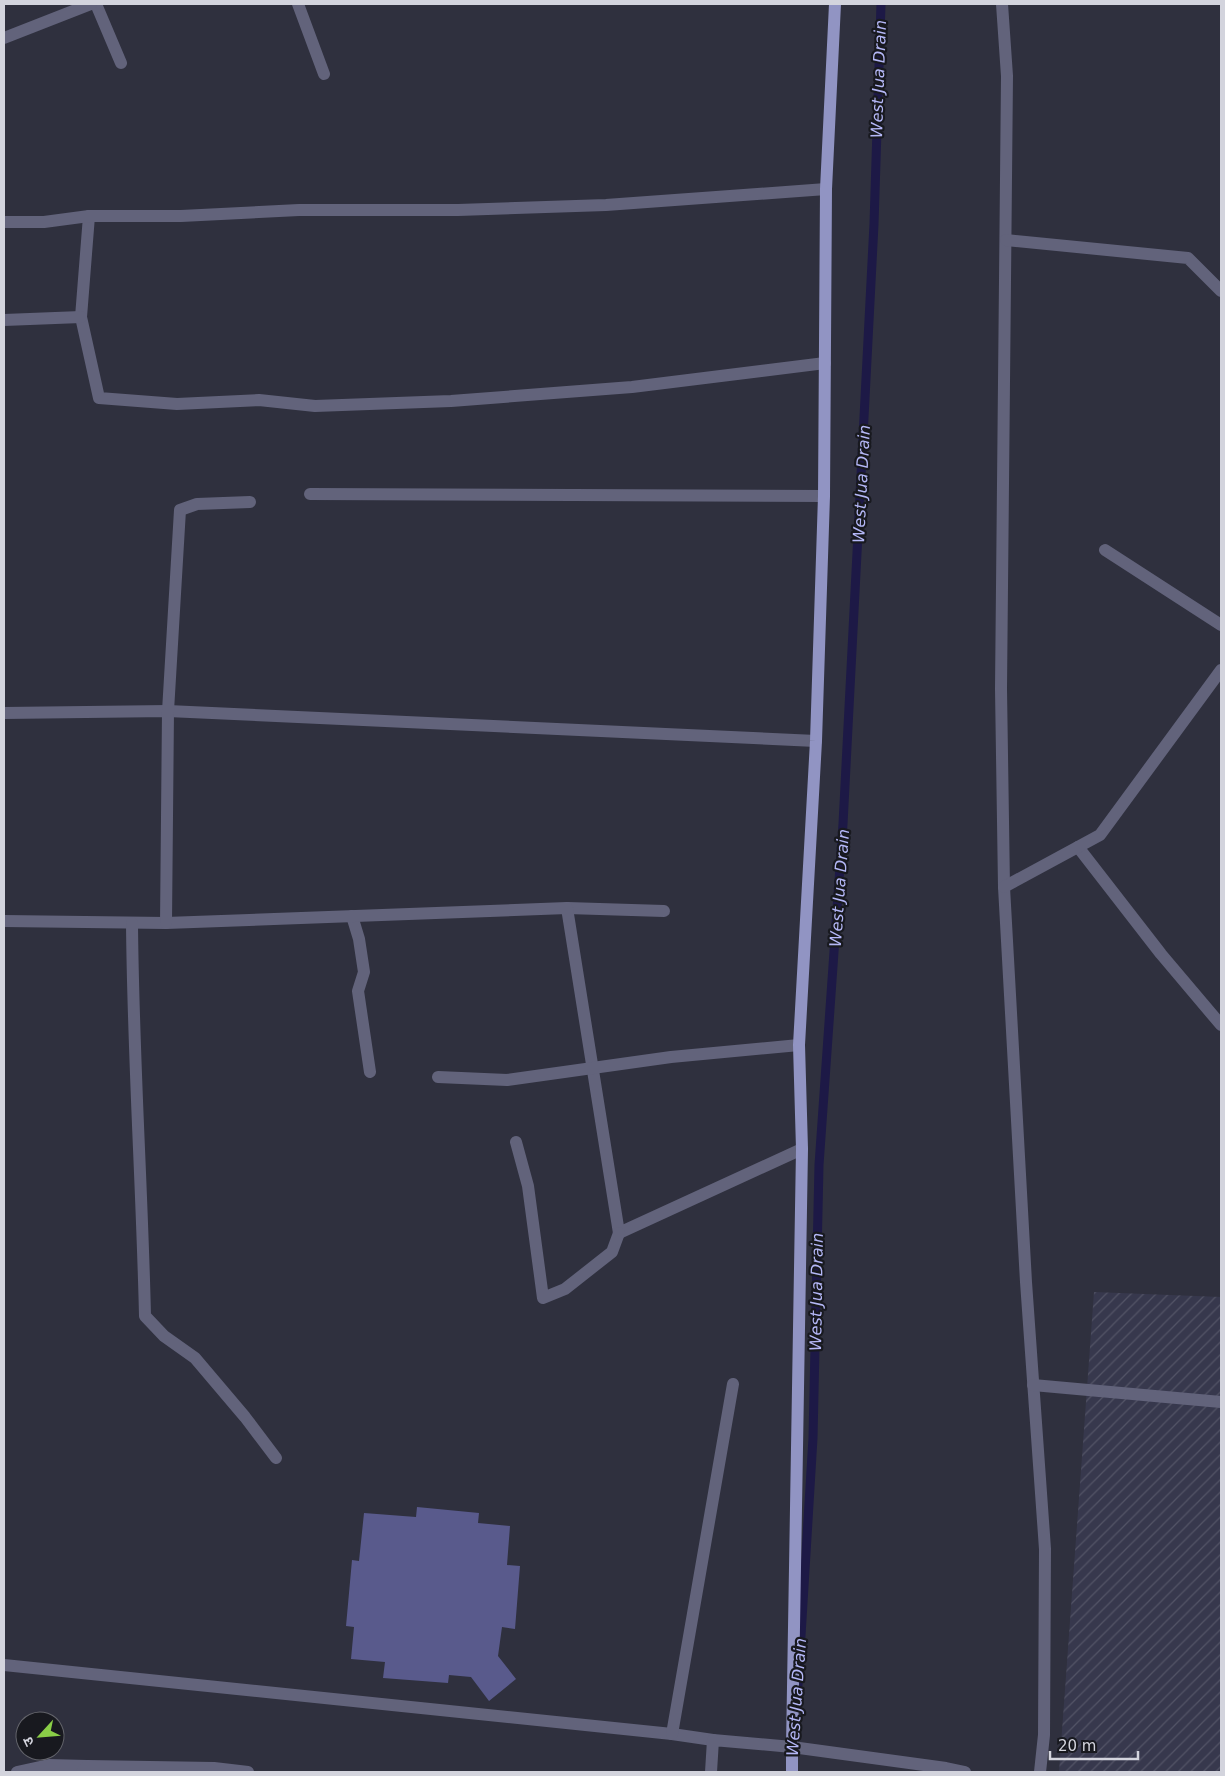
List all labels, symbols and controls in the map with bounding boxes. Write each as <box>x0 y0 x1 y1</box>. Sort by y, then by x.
water label: West Jua Drain <box>867 20 890 139</box>
water label: West Jua Drain <box>849 424 874 544</box>
water label: West Jua Drain <box>826 828 853 948</box>
water label: West Jua Drain <box>806 1233 827 1351</box>
water label: West Jua Drain <box>783 1637 810 1757</box>
north arrow <box>15 1711 65 1761</box>
scale bar <box>1050 1728 1138 1760</box>
text: उ <box>19 1734 37 1749</box>
text: 20 m <box>1058 1737 1096 1755</box>

